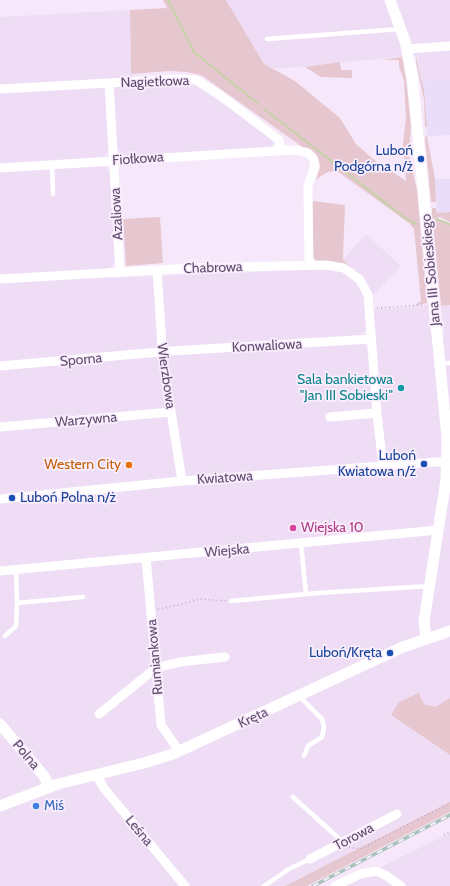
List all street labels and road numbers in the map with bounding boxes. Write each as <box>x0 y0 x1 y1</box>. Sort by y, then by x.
street label: Nagietkowa <box>120 72 190 92</box>
street label: Fiołkowa <box>112 149 164 169</box>
street label: Azaliowa <box>107 187 127 241</box>
street label: Jana III Sobieskiego <box>418 213 444 327</box>
street label: Chabrowa <box>183 259 243 277</box>
street label: Konwaliowa <box>231 336 303 356</box>
street label: Wierzbowa <box>153 342 179 410</box>
street label: Sporna <box>59 350 103 370</box>
street label: Warzywna <box>54 409 118 431</box>
street label: Kwiatowa <box>196 468 254 488</box>
street label: Wiejska <box>204 541 250 561</box>
street label: Rumiankowa <box>143 619 167 695</box>
street label: Kręta <box>235 704 271 732</box>
street label: Polna <box>9 737 43 773</box>
street label: Leśna <box>122 812 156 850</box>
street label: Torowa <box>331 820 377 854</box>

